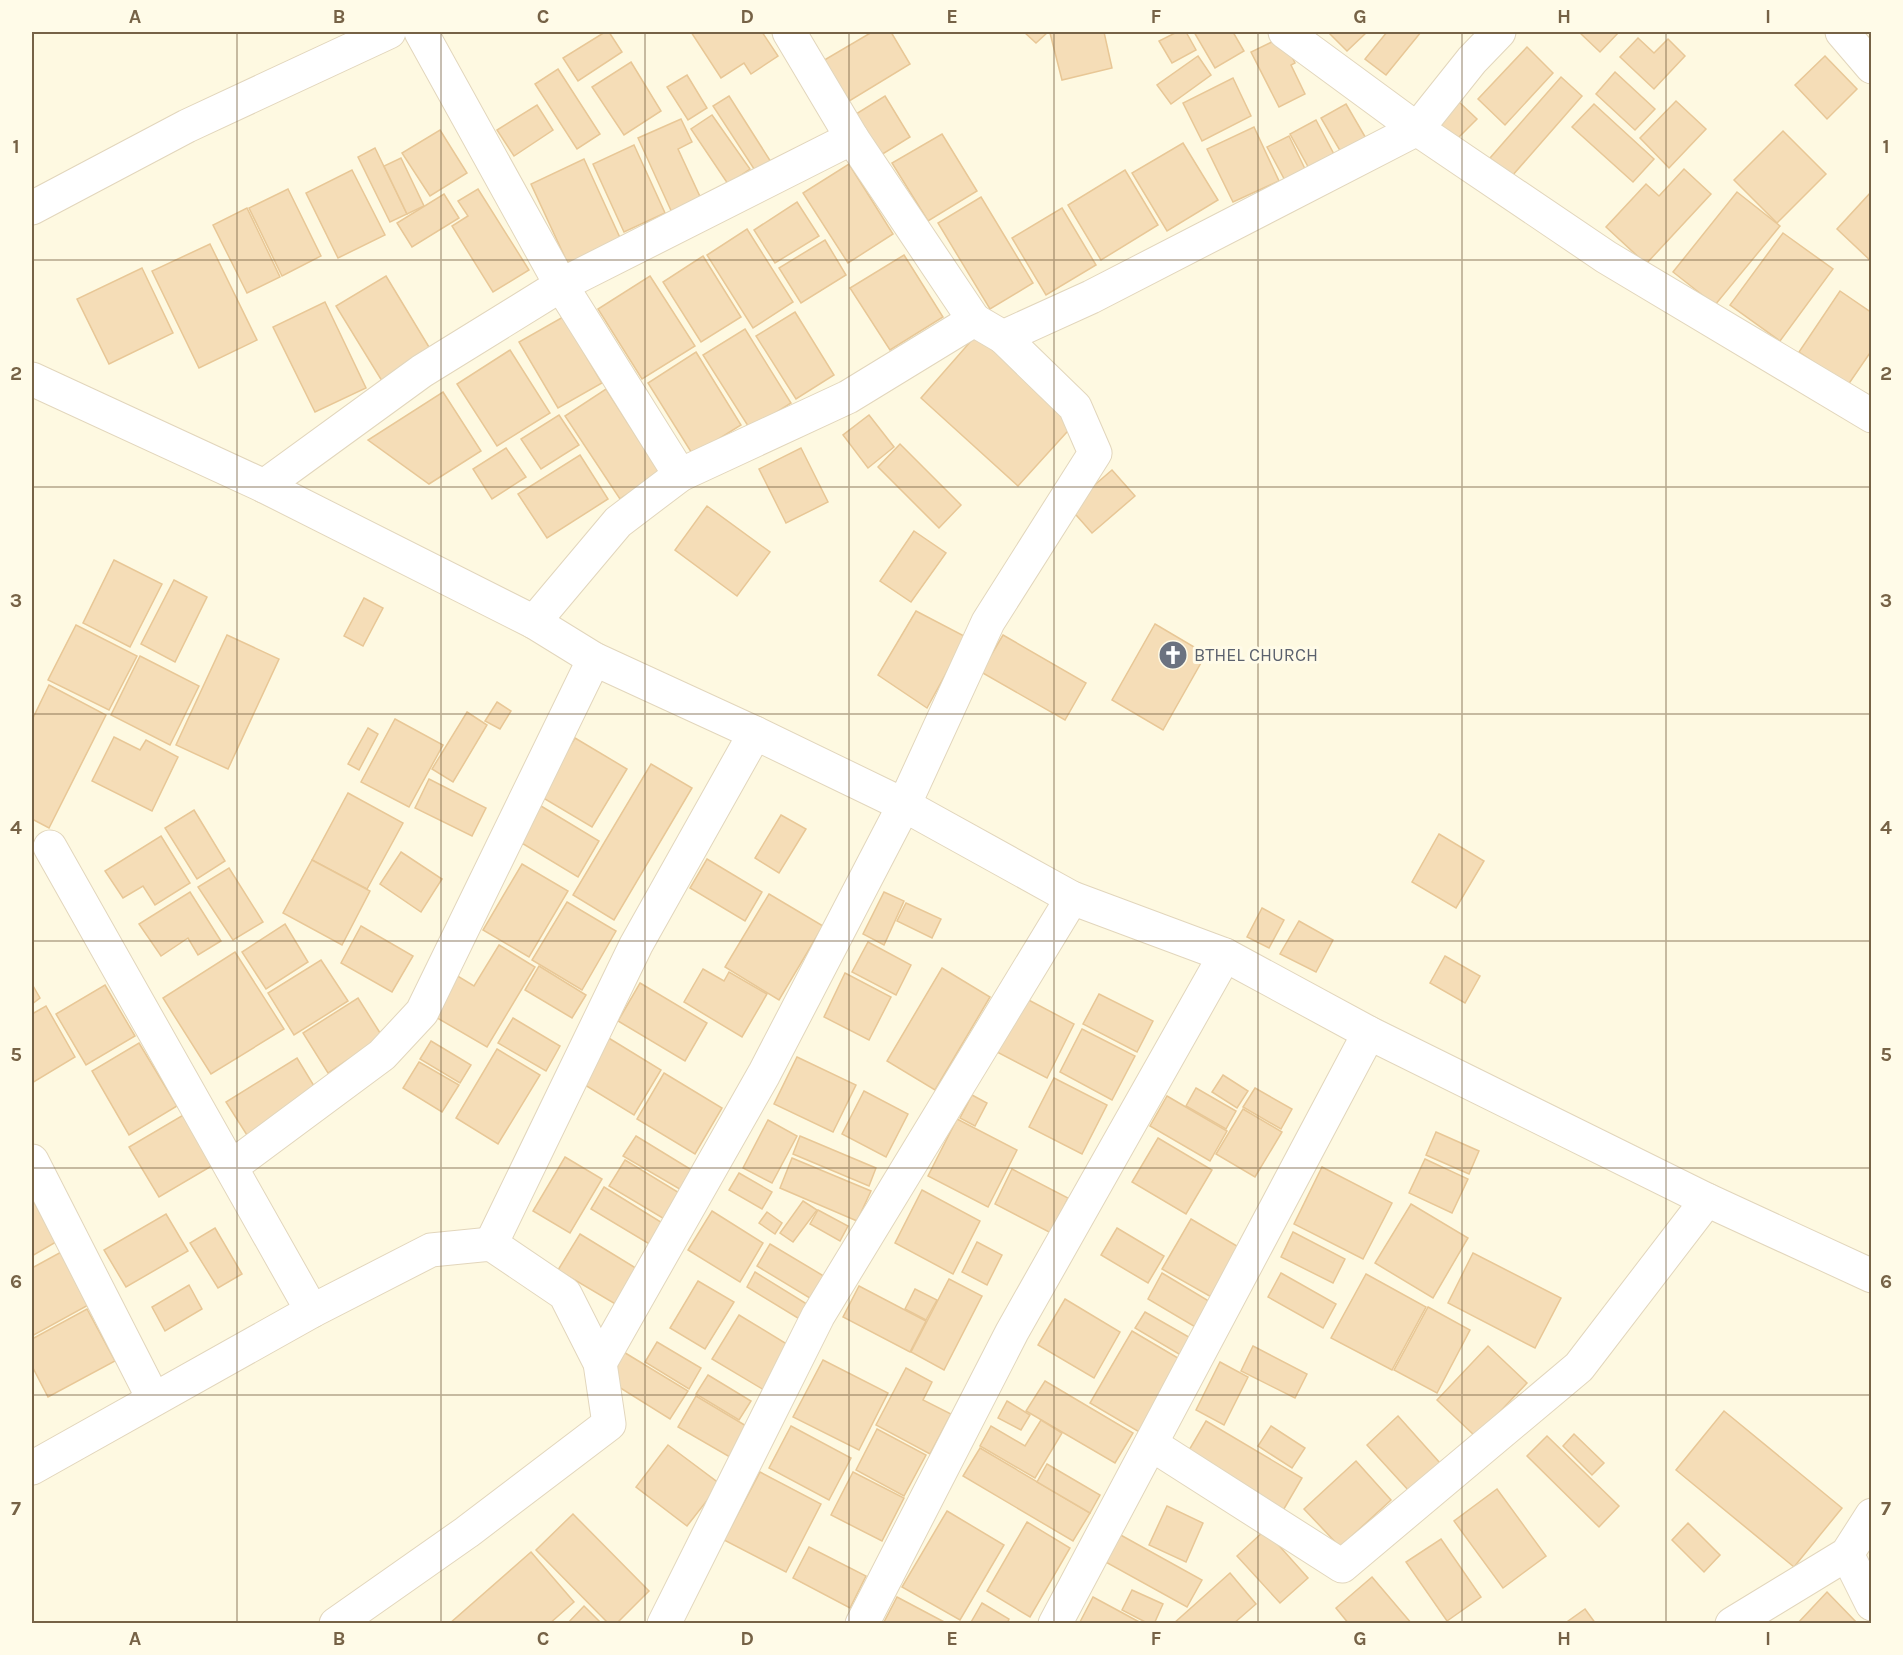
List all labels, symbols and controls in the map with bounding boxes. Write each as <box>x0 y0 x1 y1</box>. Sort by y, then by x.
text: A <box>129 5 142 28</box>
text: B <box>333 5 345 28</box>
text: C <box>537 5 549 28</box>
text: D <box>740 5 754 28</box>
text: E <box>946 5 958 28</box>
text: F <box>1151 5 1162 28</box>
text: G <box>1353 5 1367 28</box>
text: H <box>1557 5 1571 28</box>
text: I <box>1765 5 1771 28</box>
text: 1 <box>12 135 20 158</box>
text: 1 <box>1882 135 1890 158</box>
text: 2 <box>10 362 22 385</box>
text: 2 <box>1880 362 1892 385</box>
text: 3 <box>10 589 22 612</box>
text: 3 <box>1880 589 1892 612</box>
church icon: BTHEL CHURCH <box>1157 639 1189 671</box>
place label: BTHEL CHURCH <box>1194 644 1318 666</box>
text: 4 <box>10 816 22 839</box>
text: 4 <box>1880 816 1892 839</box>
text: 5 <box>10 1043 22 1066</box>
text: 5 <box>1880 1043 1892 1066</box>
text: 6 <box>10 1270 22 1293</box>
text: 6 <box>1880 1270 1892 1293</box>
text: 7 <box>11 1497 21 1520</box>
text: 7 <box>1881 1497 1891 1520</box>
text: A <box>129 1627 142 1650</box>
text: B <box>333 1627 345 1650</box>
text: C <box>537 1627 549 1650</box>
text: D <box>740 1627 754 1650</box>
text: E <box>946 1627 958 1650</box>
text: F <box>1151 1627 1162 1650</box>
text: G <box>1353 1627 1367 1650</box>
text: H <box>1557 1627 1571 1650</box>
text: I <box>1765 1627 1771 1650</box>

